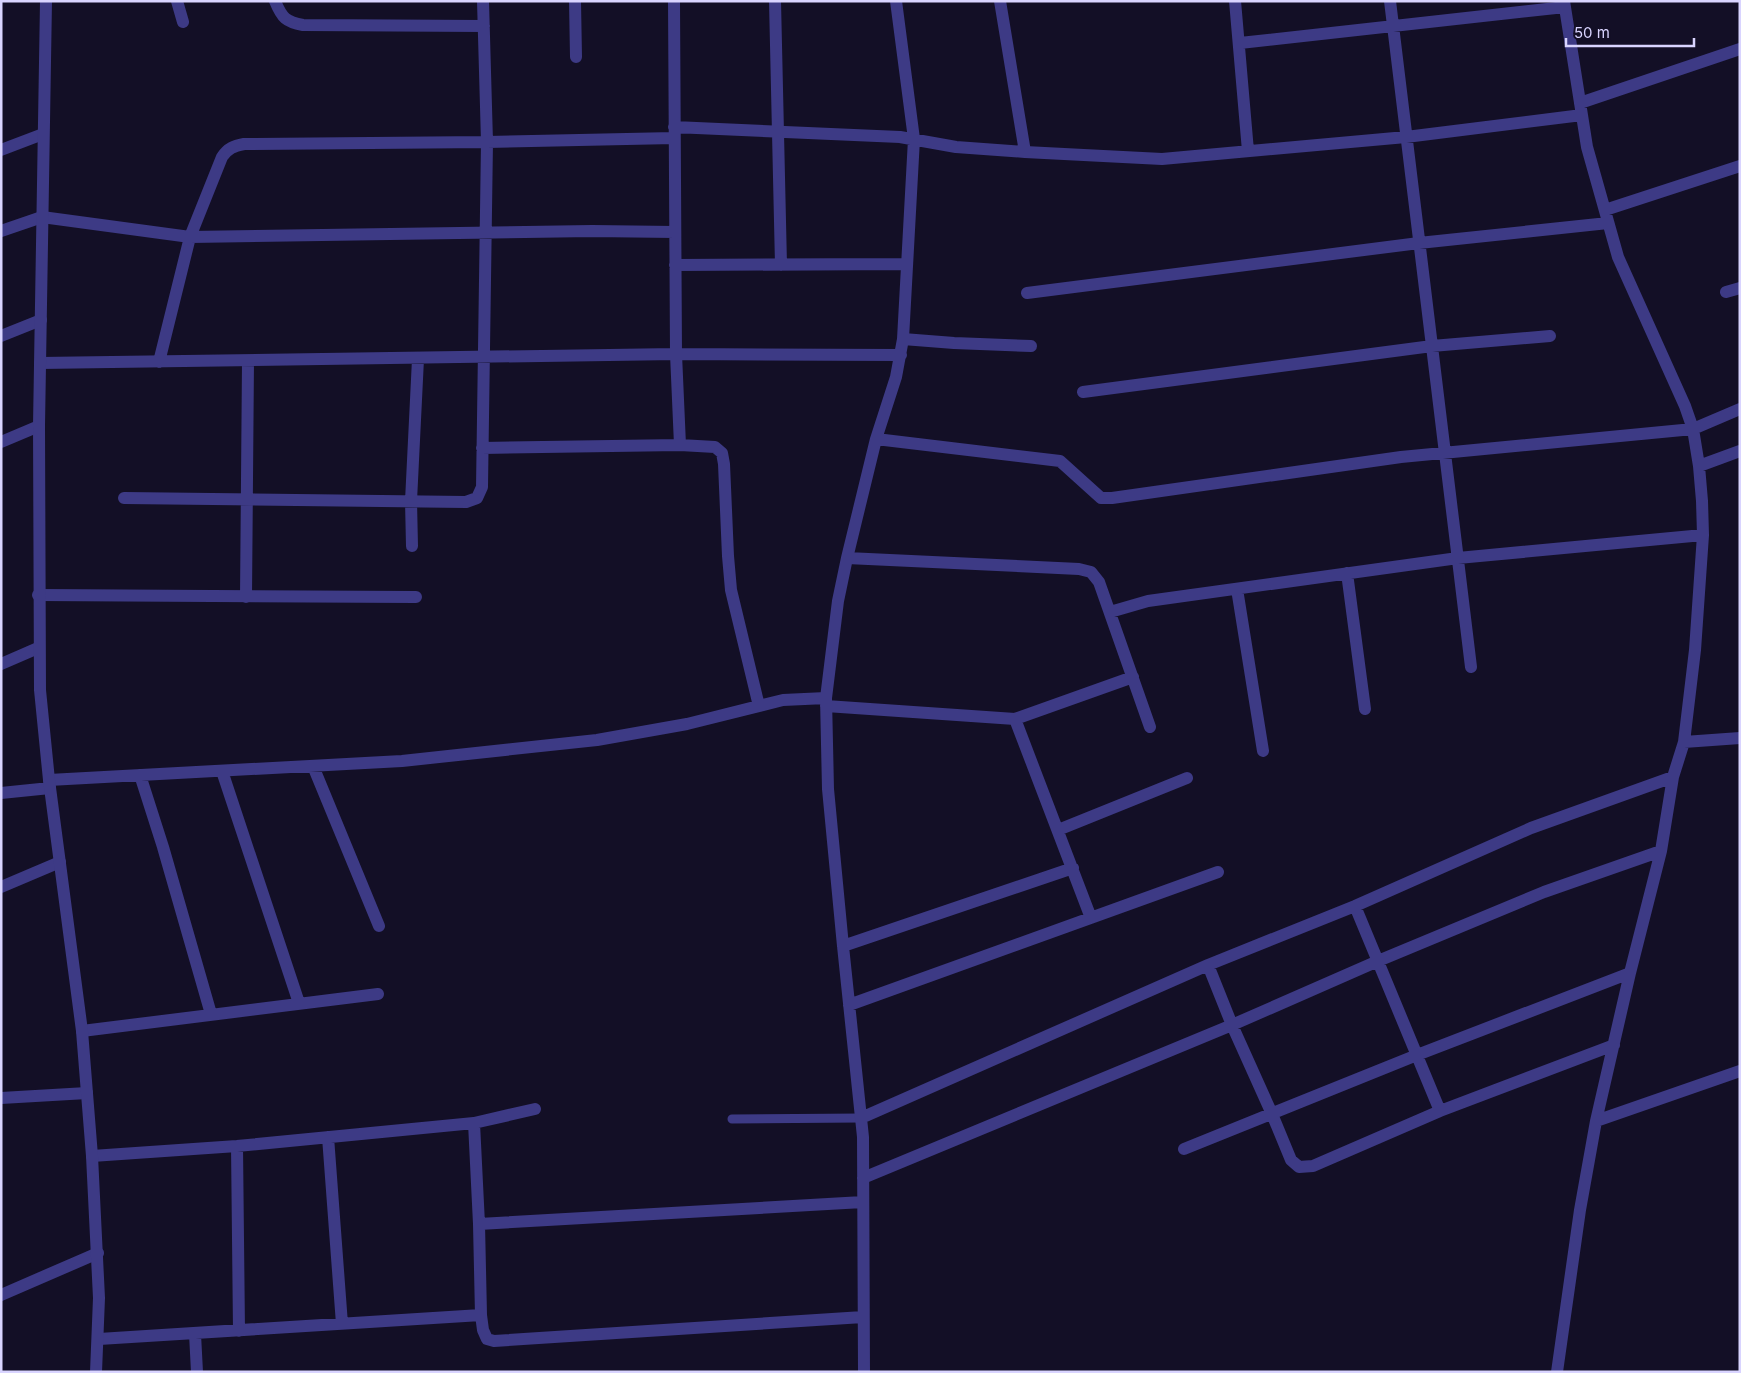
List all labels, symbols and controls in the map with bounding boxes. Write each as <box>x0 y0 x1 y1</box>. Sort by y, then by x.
scale bar <box>1566 15 1694 47</box>
text: 50 m <box>1574 23 1610 42</box>

